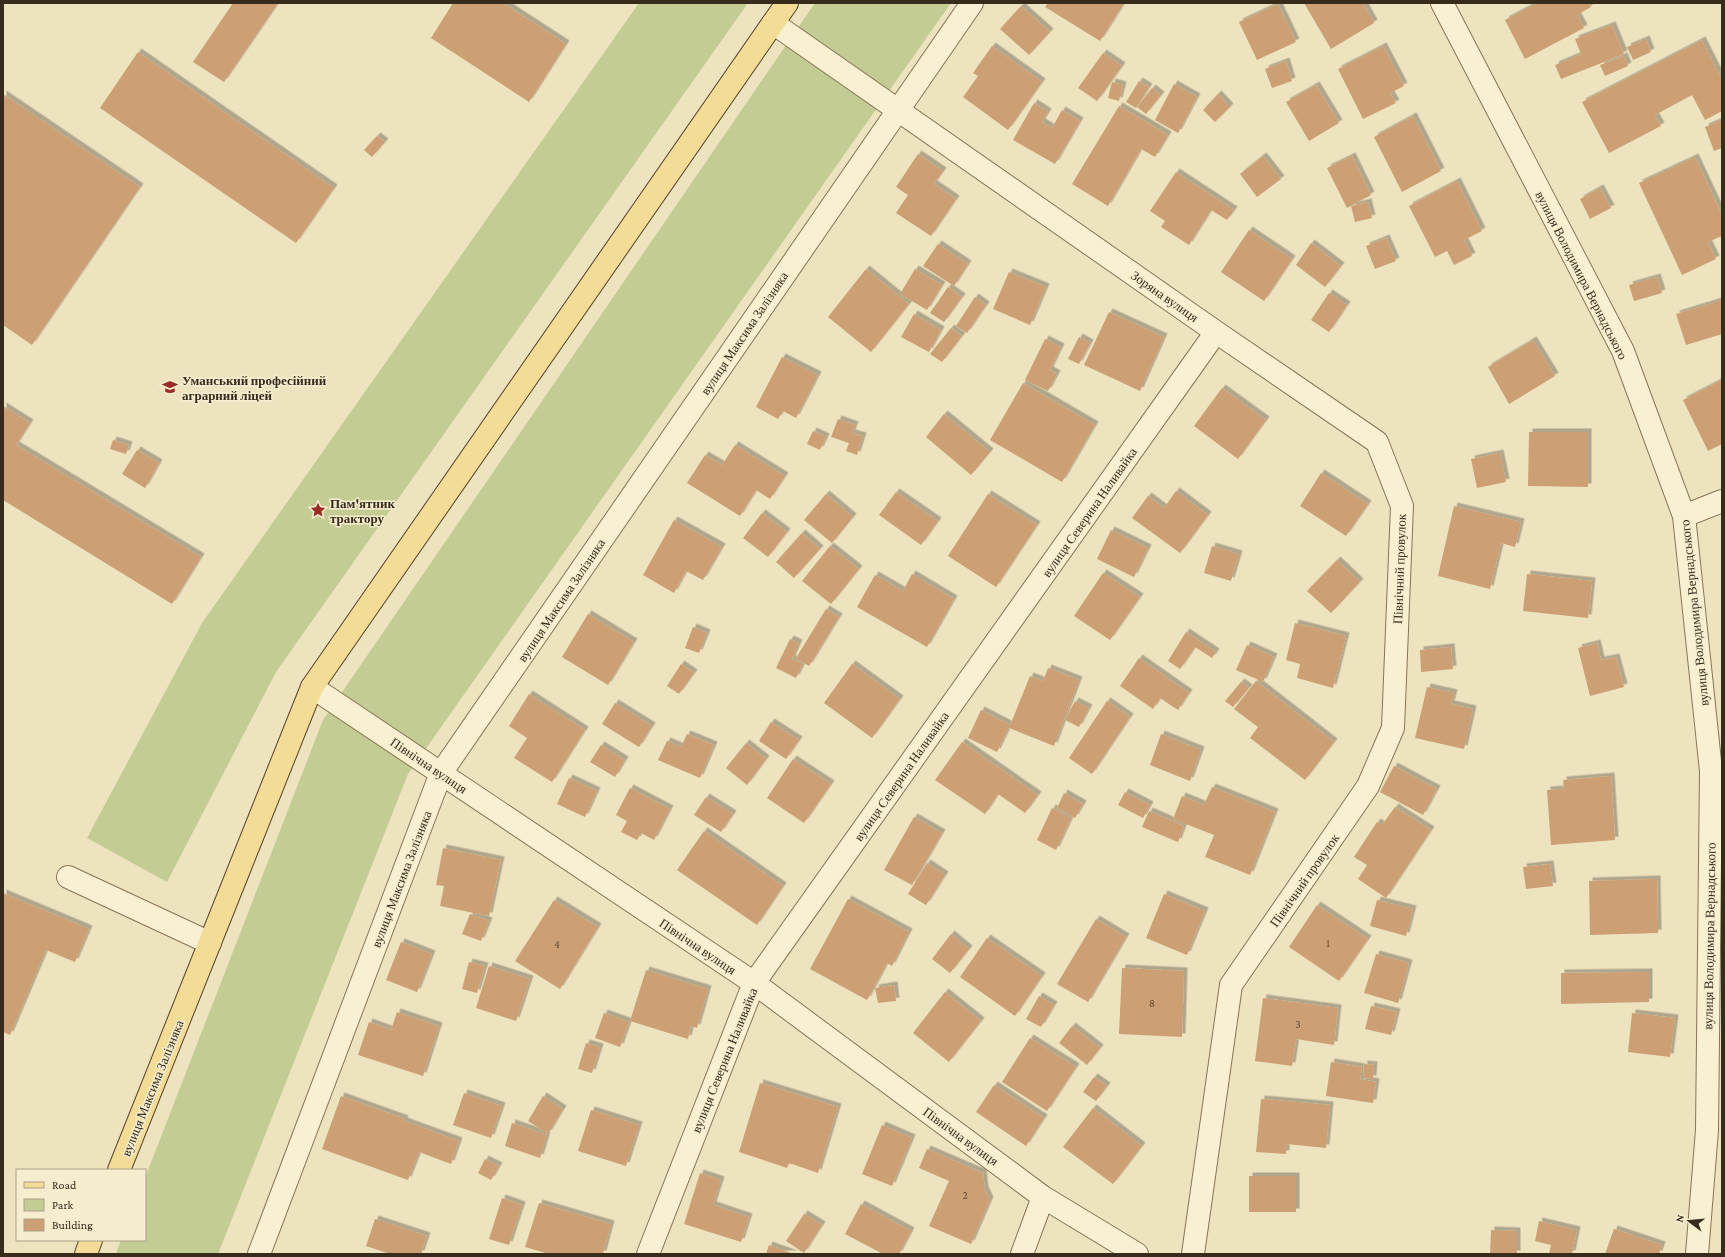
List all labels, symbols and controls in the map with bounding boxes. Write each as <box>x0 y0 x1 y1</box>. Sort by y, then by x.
street label: вулиця Володимира Вернадського <box>1532 188 1631 362</box>
street label: Зоряна вулиця <box>1128 268 1201 325</box>
street label: вулиця Максима Залізняка <box>698 269 791 398</box>
place label: Уманський професійний аграрний ліцей <box>182 373 327 403</box>
school or university icon: Уманський професійний аграрний ліцей <box>161 378 179 396</box>
street label: вулиця Северина Наливайка <box>1039 444 1140 580</box>
place label: Пам'ятник трактору <box>330 496 395 526</box>
place icon: Пам'ятник трактору <box>309 501 327 519</box>
street label: Північний провулок <box>1390 513 1409 624</box>
street label: вулиця Володимира Вернадського <box>1677 519 1712 707</box>
street label: вулиця Максима Залізняка <box>515 536 608 665</box>
street label: вулиця Северина Наливайка <box>851 708 952 844</box>
street label: Північна вулиця <box>387 734 470 797</box>
street label: вулиця Максима Залізняка <box>368 808 435 950</box>
street label: Північний провулок <box>1267 830 1343 930</box>
street label: вулиця Володимира Вернадського <box>1700 842 1719 1030</box>
street label: Північна вулиця <box>656 915 739 978</box>
house number: 1 <box>1326 937 1330 949</box>
house number: 4 <box>554 938 560 950</box>
street label: вулиця Северина Наливайка <box>689 985 760 1135</box>
house number: 8 <box>1149 997 1155 1009</box>
street label: вулиця Максима Залізняка <box>118 1018 187 1158</box>
house number: 3 <box>1295 1018 1301 1030</box>
street label: Північна вулиця <box>920 1104 1001 1169</box>
legend <box>16 1169 146 1241</box>
text: Road <box>52 1178 77 1192</box>
house number: 2 <box>962 1189 968 1201</box>
text: Park <box>52 1198 74 1212</box>
north arrow <box>1669 1201 1709 1241</box>
text: N <box>1673 1213 1686 1224</box>
text: Building <box>52 1218 93 1232</box>

